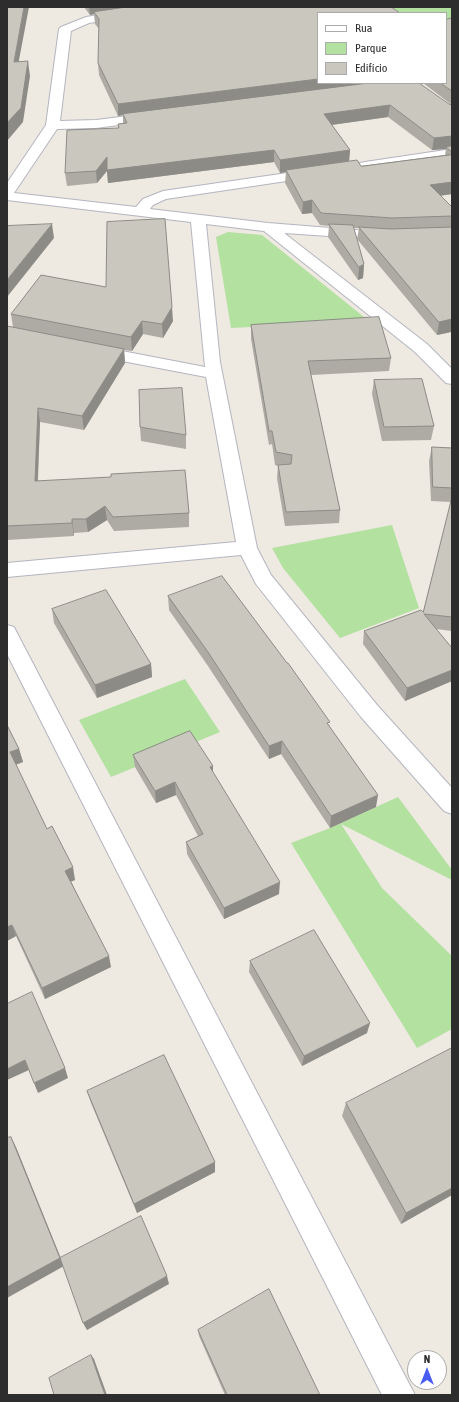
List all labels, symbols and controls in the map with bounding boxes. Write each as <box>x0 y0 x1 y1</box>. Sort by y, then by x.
legend <box>317 12 447 84</box>
text: Rua <box>355 21 372 35</box>
text: Parque <box>355 41 387 55</box>
text: Edifício <box>355 61 387 75</box>
north arrow <box>407 1350 447 1390</box>
text: N <box>424 1353 430 1365</box>

